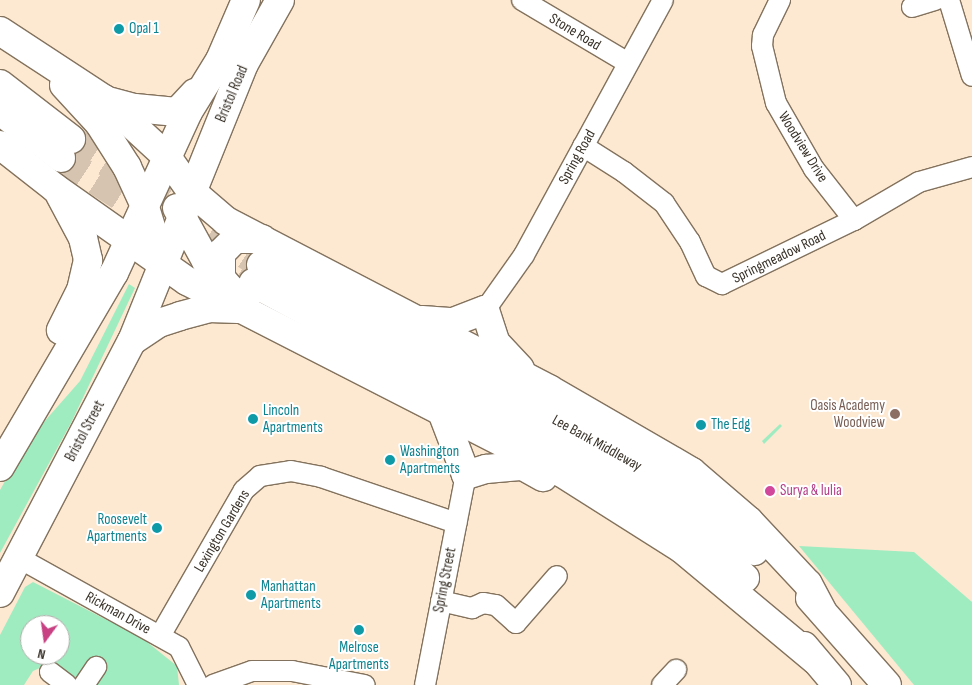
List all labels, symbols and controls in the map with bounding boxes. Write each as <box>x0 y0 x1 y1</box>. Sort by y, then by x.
street label: Stone Road <box>546 10 604 54</box>
place label: Opal 1 <box>129 20 159 38</box>
marker: Opal 1 <box>113 23 125 35</box>
street label: Bristol Road <box>212 63 252 125</box>
street label: Woodview Drive <box>774 108 832 186</box>
street label: Spring Road <box>555 127 599 187</box>
street label: Springmeadow Road <box>729 227 829 287</box>
place label: Oasis Academy Woodview <box>810 396 885 431</box>
street label: Bristol Street <box>61 397 109 465</box>
place label: Lincoln Apartments <box>263 401 323 436</box>
marker: Oasis Academy Woodview <box>889 408 901 420</box>
street label: Lee Bank Middleway <box>549 411 645 475</box>
marker: Lincoln Apartments <box>247 413 259 425</box>
place label: The Edg <box>711 416 750 434</box>
marker: The Edg <box>695 419 707 431</box>
place label: Washington Apartments <box>400 442 460 477</box>
marker: Washington Apartments <box>384 454 396 466</box>
place label: Surya & Iulia <box>780 482 842 500</box>
marker: Surya & Iulia <box>764 485 776 497</box>
street label: Lexington Gardens <box>190 487 254 575</box>
place label: Roosevelt Apartments <box>87 510 147 545</box>
marker: Roosevelt Apartments <box>151 522 163 534</box>
street label: Spring Street <box>430 546 460 614</box>
place label: Manhattan Apartments <box>261 577 321 612</box>
street label: Rickman Drive <box>82 588 154 638</box>
marker: Manhattan Apartments <box>245 589 257 601</box>
north arrow <box>20 615 70 665</box>
marker: Melrose Apartments <box>353 624 365 636</box>
place label: Melrose Apartments <box>329 638 389 673</box>
text: N <box>36 645 47 663</box>

